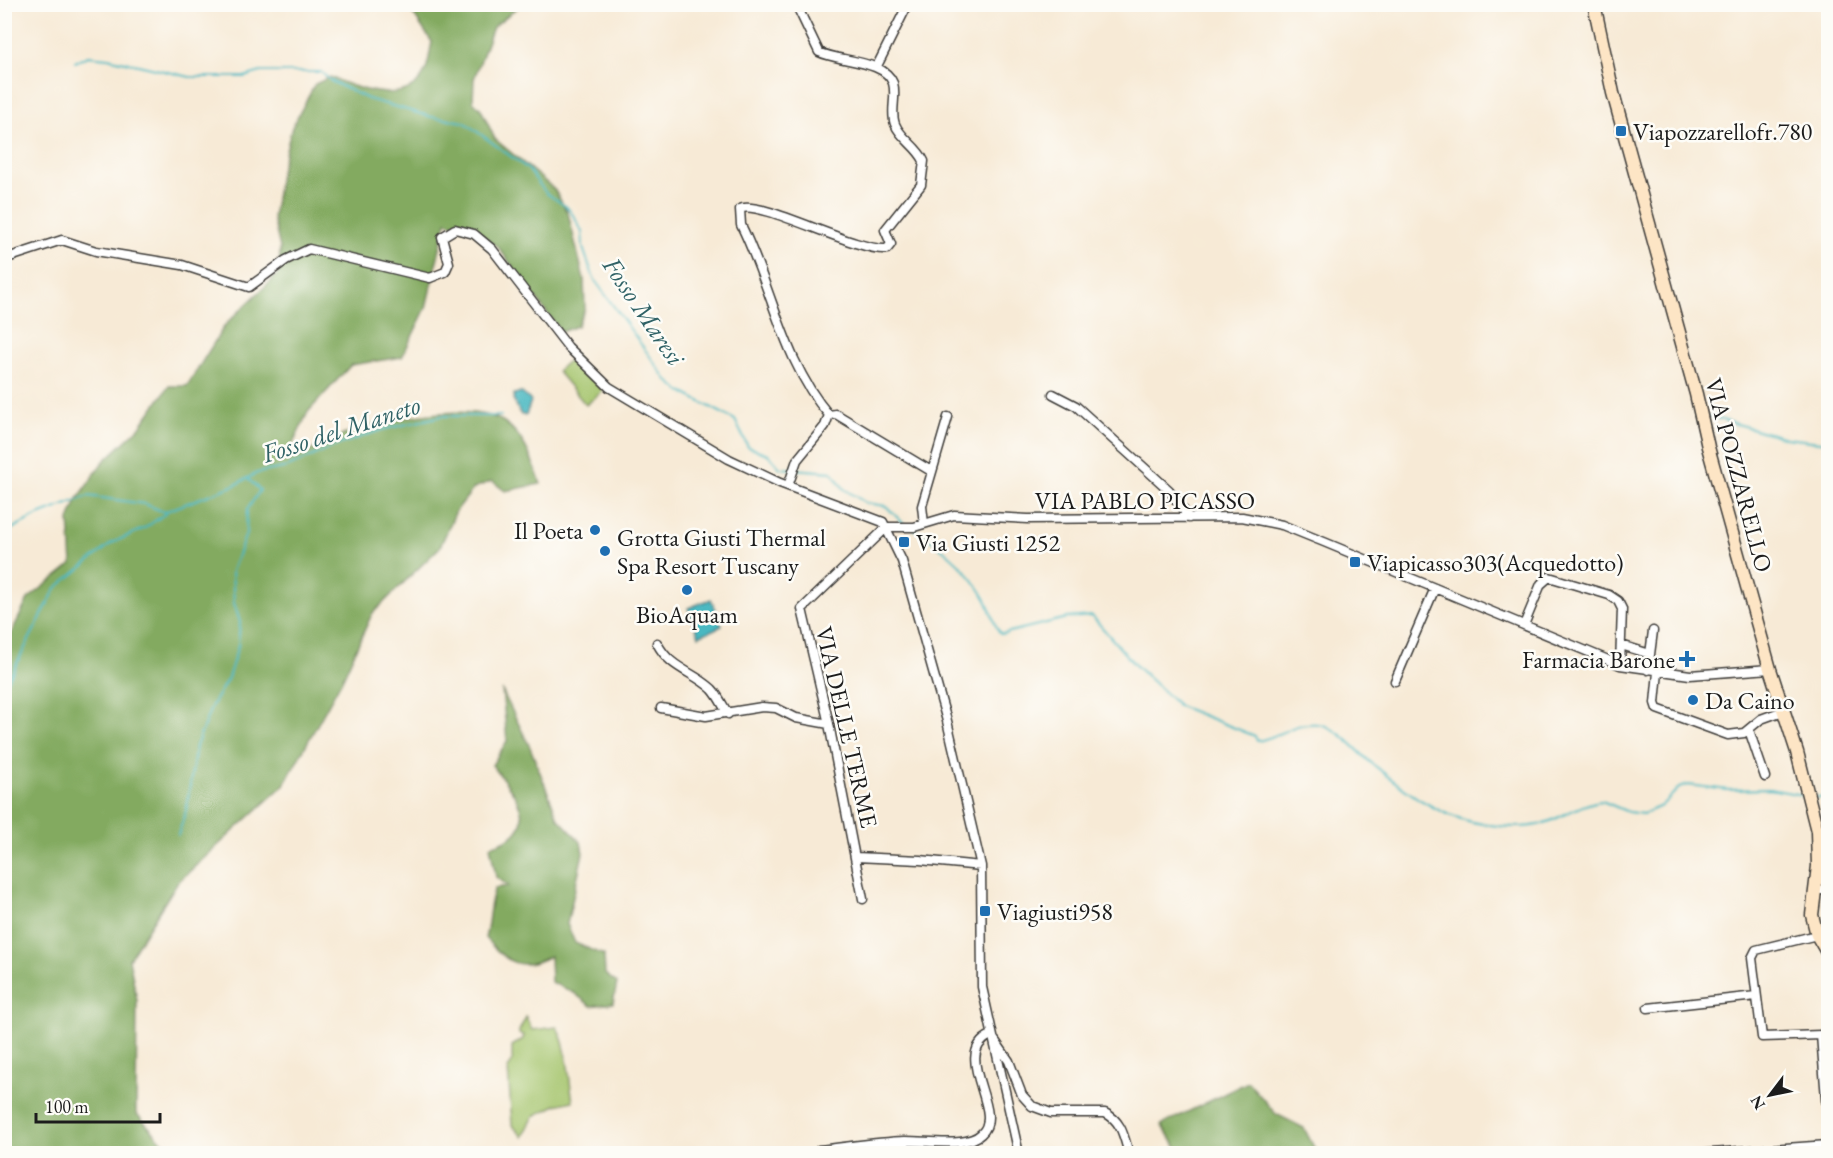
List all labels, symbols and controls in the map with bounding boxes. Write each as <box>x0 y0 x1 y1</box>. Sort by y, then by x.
place label: Viapozzarellofr.780 <box>1633 116 1812 147</box>
marker: Viapozzarellofr.780 <box>1614 124 1628 138</box>
water label: Fosso Maresi <box>595 249 694 373</box>
street label: VIA POZZARELLO <box>1698 374 1780 576</box>
water label: Fosso del Maneto <box>256 387 425 471</box>
street label: VIA PABLO PICASSO <box>1035 485 1255 516</box>
place label: Il Poeta <box>514 515 583 546</box>
place label: Grotta Giusti Thermal Spa Resort Tuscany <box>617 522 826 581</box>
marker: Il Poeta <box>588 523 602 537</box>
place label: Via Giusti 1252 <box>916 527 1060 558</box>
marker: Via Giusti 1252 <box>897 535 911 549</box>
marker: Grotta Giusti Thermal Spa Resort Tuscany <box>598 544 612 558</box>
place label: Viapicasso303(Acquedotto) <box>1367 547 1624 578</box>
marker: Viapicasso303(Acquedotto) <box>1348 555 1362 569</box>
marker: BioAquam <box>680 583 694 597</box>
place label: BioAquam <box>636 599 738 630</box>
street label: VIA DELLE TERME <box>809 623 885 831</box>
place label: Farmacia Barone <box>1522 644 1675 675</box>
marker: Farmacia Barone <box>1680 652 1694 666</box>
place label: Da Caino <box>1705 685 1795 716</box>
marker: Da Caino <box>1686 693 1700 707</box>
place label: Viagiusti958 <box>997 896 1113 927</box>
marker: Viagiusti958 <box>978 904 992 918</box>
north arrow <box>1740 1065 1800 1125</box>
scale bar <box>36 1086 160 1124</box>
text: N <box>1745 1092 1770 1114</box>
text: 100 m <box>45 1095 89 1118</box>

